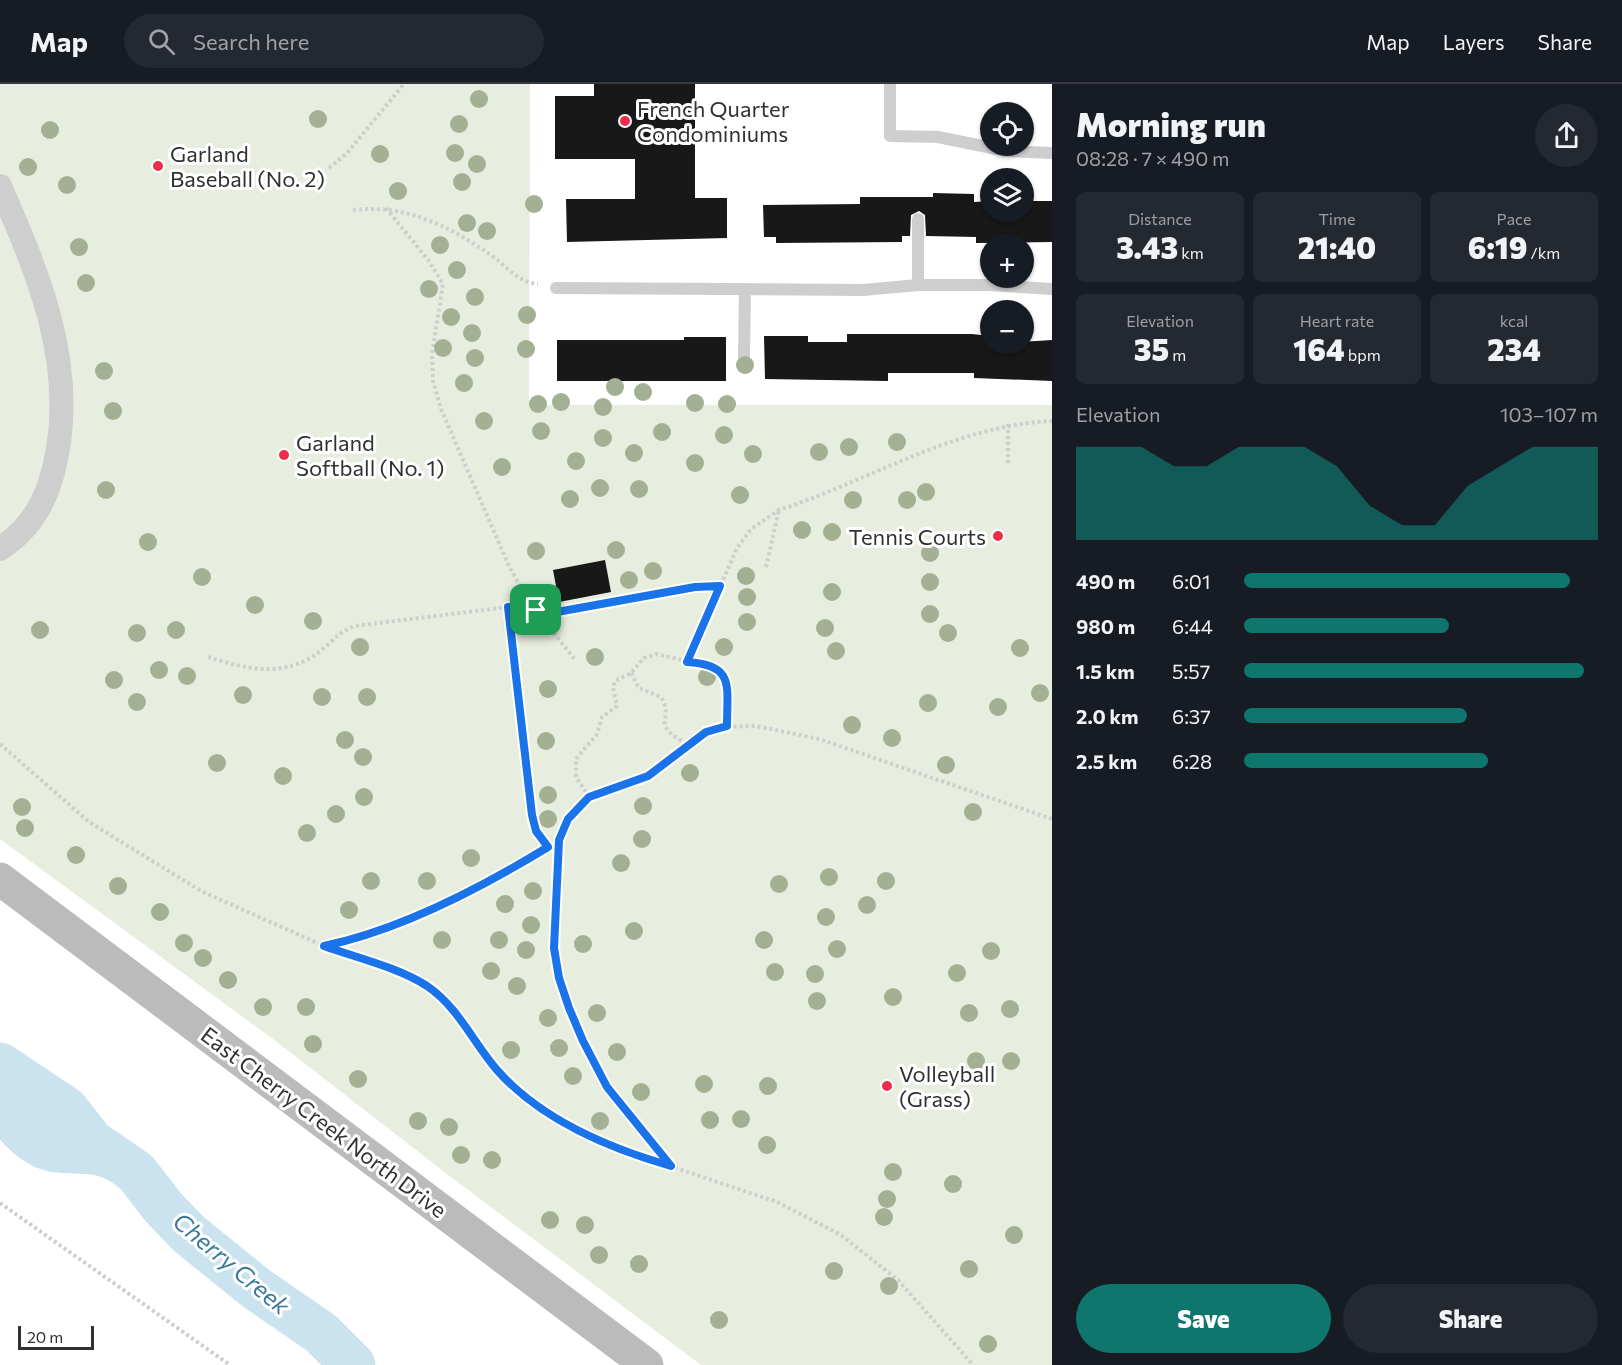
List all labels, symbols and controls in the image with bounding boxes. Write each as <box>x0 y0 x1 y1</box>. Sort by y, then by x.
search box <box>124 14 544 68</box>
text: Map <box>30 24 88 58</box>
icon: search <box>145 25 178 58</box>
text: Search here <box>193 28 309 55</box>
text: Map <box>1366 29 1410 54</box>
text: Layers <box>1443 29 1505 54</box>
text: Share <box>1538 29 1592 54</box>
place label: French Quarter Condominiums <box>637 95 790 147</box>
map controls <box>980 102 1034 354</box>
button: locate <box>980 102 1034 156</box>
text: Morning run <box>1076 103 1266 144</box>
button: share <box>1535 104 1598 167</box>
marker: French Quarter Condominiums <box>618 114 632 128</box>
place label: Garland Baseball (No. 2) <box>170 140 325 192</box>
text: 08:28 · 7 × 490 m <box>1076 146 1229 170</box>
marker: Garland Baseball (No. 2) <box>151 159 165 173</box>
button: layers <box>980 168 1034 222</box>
text: Distance <box>1128 209 1192 228</box>
text: Time <box>1319 209 1355 228</box>
text: Pace <box>1497 209 1531 228</box>
text: 3.43 <box>1116 228 1178 265</box>
text: 21:40 <box>1298 228 1376 265</box>
text: 6:19 <box>1468 228 1527 265</box>
button: + <box>980 234 1034 288</box>
text: km <box>1178 243 1204 262</box>
text: /km <box>1527 243 1560 262</box>
button: − <box>980 300 1034 354</box>
text: Elevation <box>1126 311 1194 330</box>
text: Heart rate <box>1300 311 1374 330</box>
text: kcal <box>1500 311 1528 330</box>
text: 35 <box>1134 330 1169 367</box>
text: 164 <box>1293 330 1345 367</box>
text: 234 <box>1487 330 1541 367</box>
text: m <box>1169 345 1186 364</box>
text: bpm <box>1345 345 1381 364</box>
text: Elevation <box>1076 402 1161 426</box>
text: 103–107 m <box>1500 402 1598 426</box>
place label: Garland Softball (No. 1) <box>296 429 444 481</box>
marker: Garland Softball (No. 1) <box>277 448 291 462</box>
place label: Tennis Courts <box>849 523 986 550</box>
marker: Tennis Courts <box>991 529 1005 543</box>
text: 490 m <box>1076 569 1135 593</box>
text: 6:01 <box>1172 569 1210 593</box>
pin <box>510 584 561 635</box>
icon: arrive <box>519 593 552 626</box>
text: 980 m <box>1076 614 1135 638</box>
text: 6:44 <box>1172 614 1213 638</box>
text: 1.5 km <box>1076 659 1135 683</box>
text: 5:57 <box>1172 659 1210 683</box>
text: 2.0 km <box>1076 704 1138 728</box>
text: 6:37 <box>1172 704 1211 728</box>
text: 2.5 km <box>1076 749 1137 773</box>
text: 6:28 <box>1172 749 1212 773</box>
street label: East Cherry Creek North Drive <box>196 1021 452 1223</box>
place label: Volleyball (Grass) <box>899 1060 995 1112</box>
marker: Volleyball (Grass) <box>880 1079 894 1093</box>
water label: Cherry Creek <box>168 1206 297 1321</box>
button: Save <box>1076 1284 1331 1353</box>
button: Share <box>1343 1284 1598 1353</box>
scale bar <box>18 1323 94 1350</box>
text: 20 m <box>27 1327 63 1346</box>

